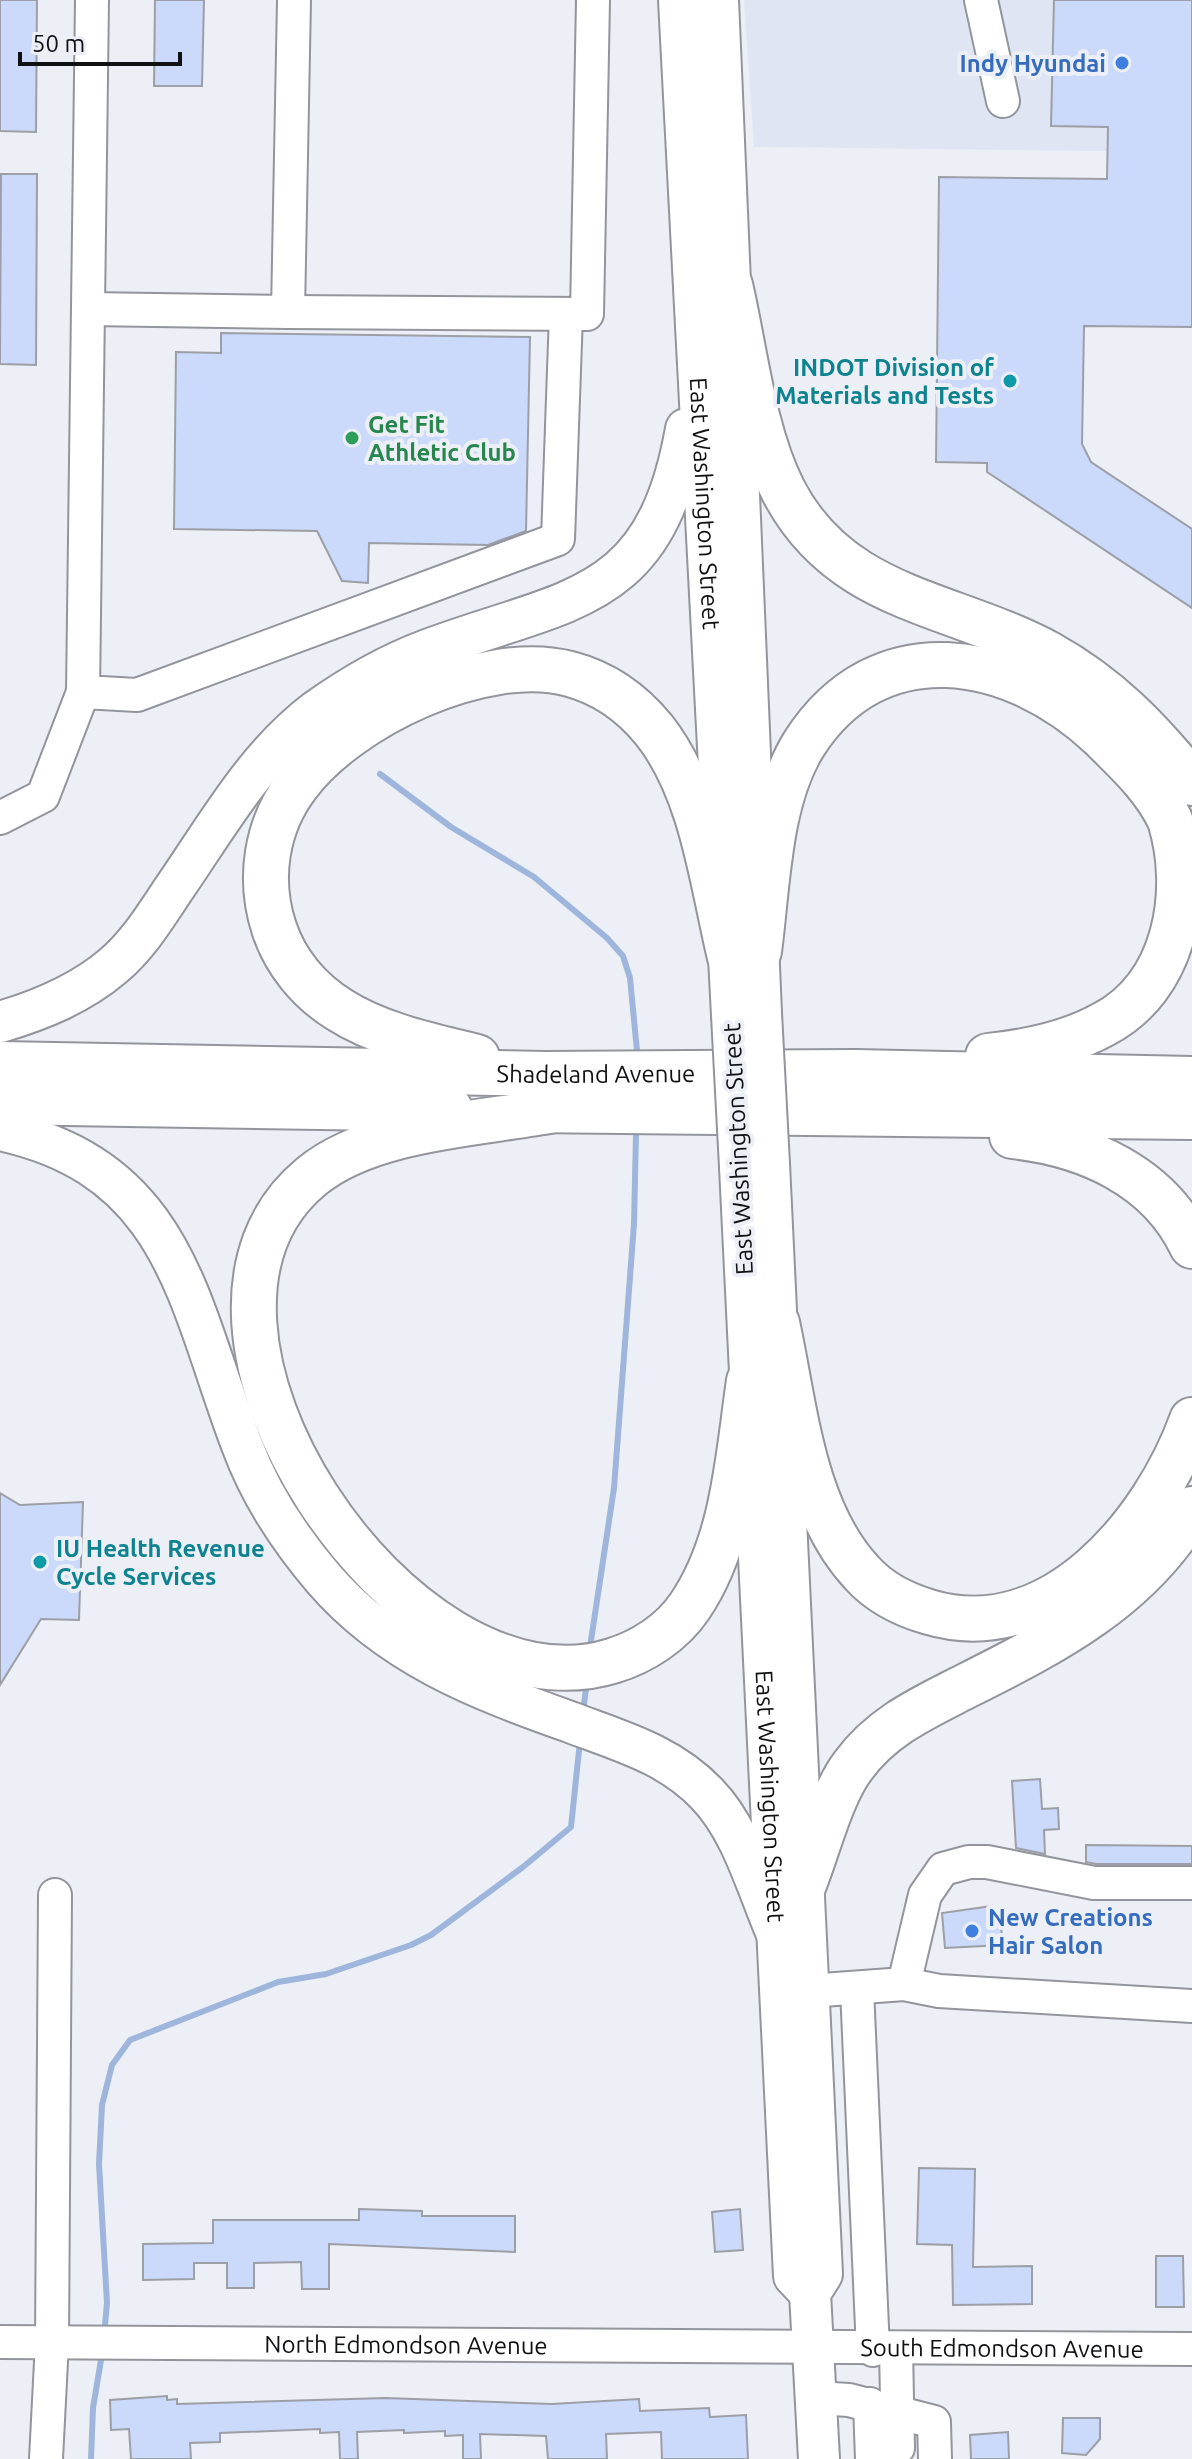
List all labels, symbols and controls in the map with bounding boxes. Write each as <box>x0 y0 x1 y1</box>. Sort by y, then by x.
scale bar <box>20 16 180 66</box>
text: 50 m <box>32 30 85 57</box>
place label: Indy Hyundai <box>960 50 1106 77</box>
marker: Indy Hyundai <box>1113 54 1131 72</box>
place label: INDOT Division of Materials and Tests <box>775 354 995 409</box>
marker: INDOT Division of Materials and Tests <box>1001 372 1019 390</box>
street label: East Washington Street <box>685 377 725 631</box>
place label: Get Fit Athletic Club <box>368 411 516 466</box>
marker: Get Fit Athletic Club <box>343 429 361 447</box>
street label: East Washington Street <box>718 1022 758 1276</box>
street label: Shadeland Avenue <box>496 1060 695 1088</box>
place label: IU Health Revenue Cycle Services <box>56 1535 265 1590</box>
marker: IU Health Revenue Cycle Services <box>31 1553 49 1571</box>
street label: East Washington Street <box>751 1670 790 1924</box>
place label: New Creations Hair Salon <box>988 1904 1153 1959</box>
marker: New Creations Hair Salon <box>963 1922 981 1940</box>
street label: North Edmondson Avenue <box>264 2330 548 2359</box>
street label: South Edmondson Avenue <box>860 2334 1144 2362</box>

